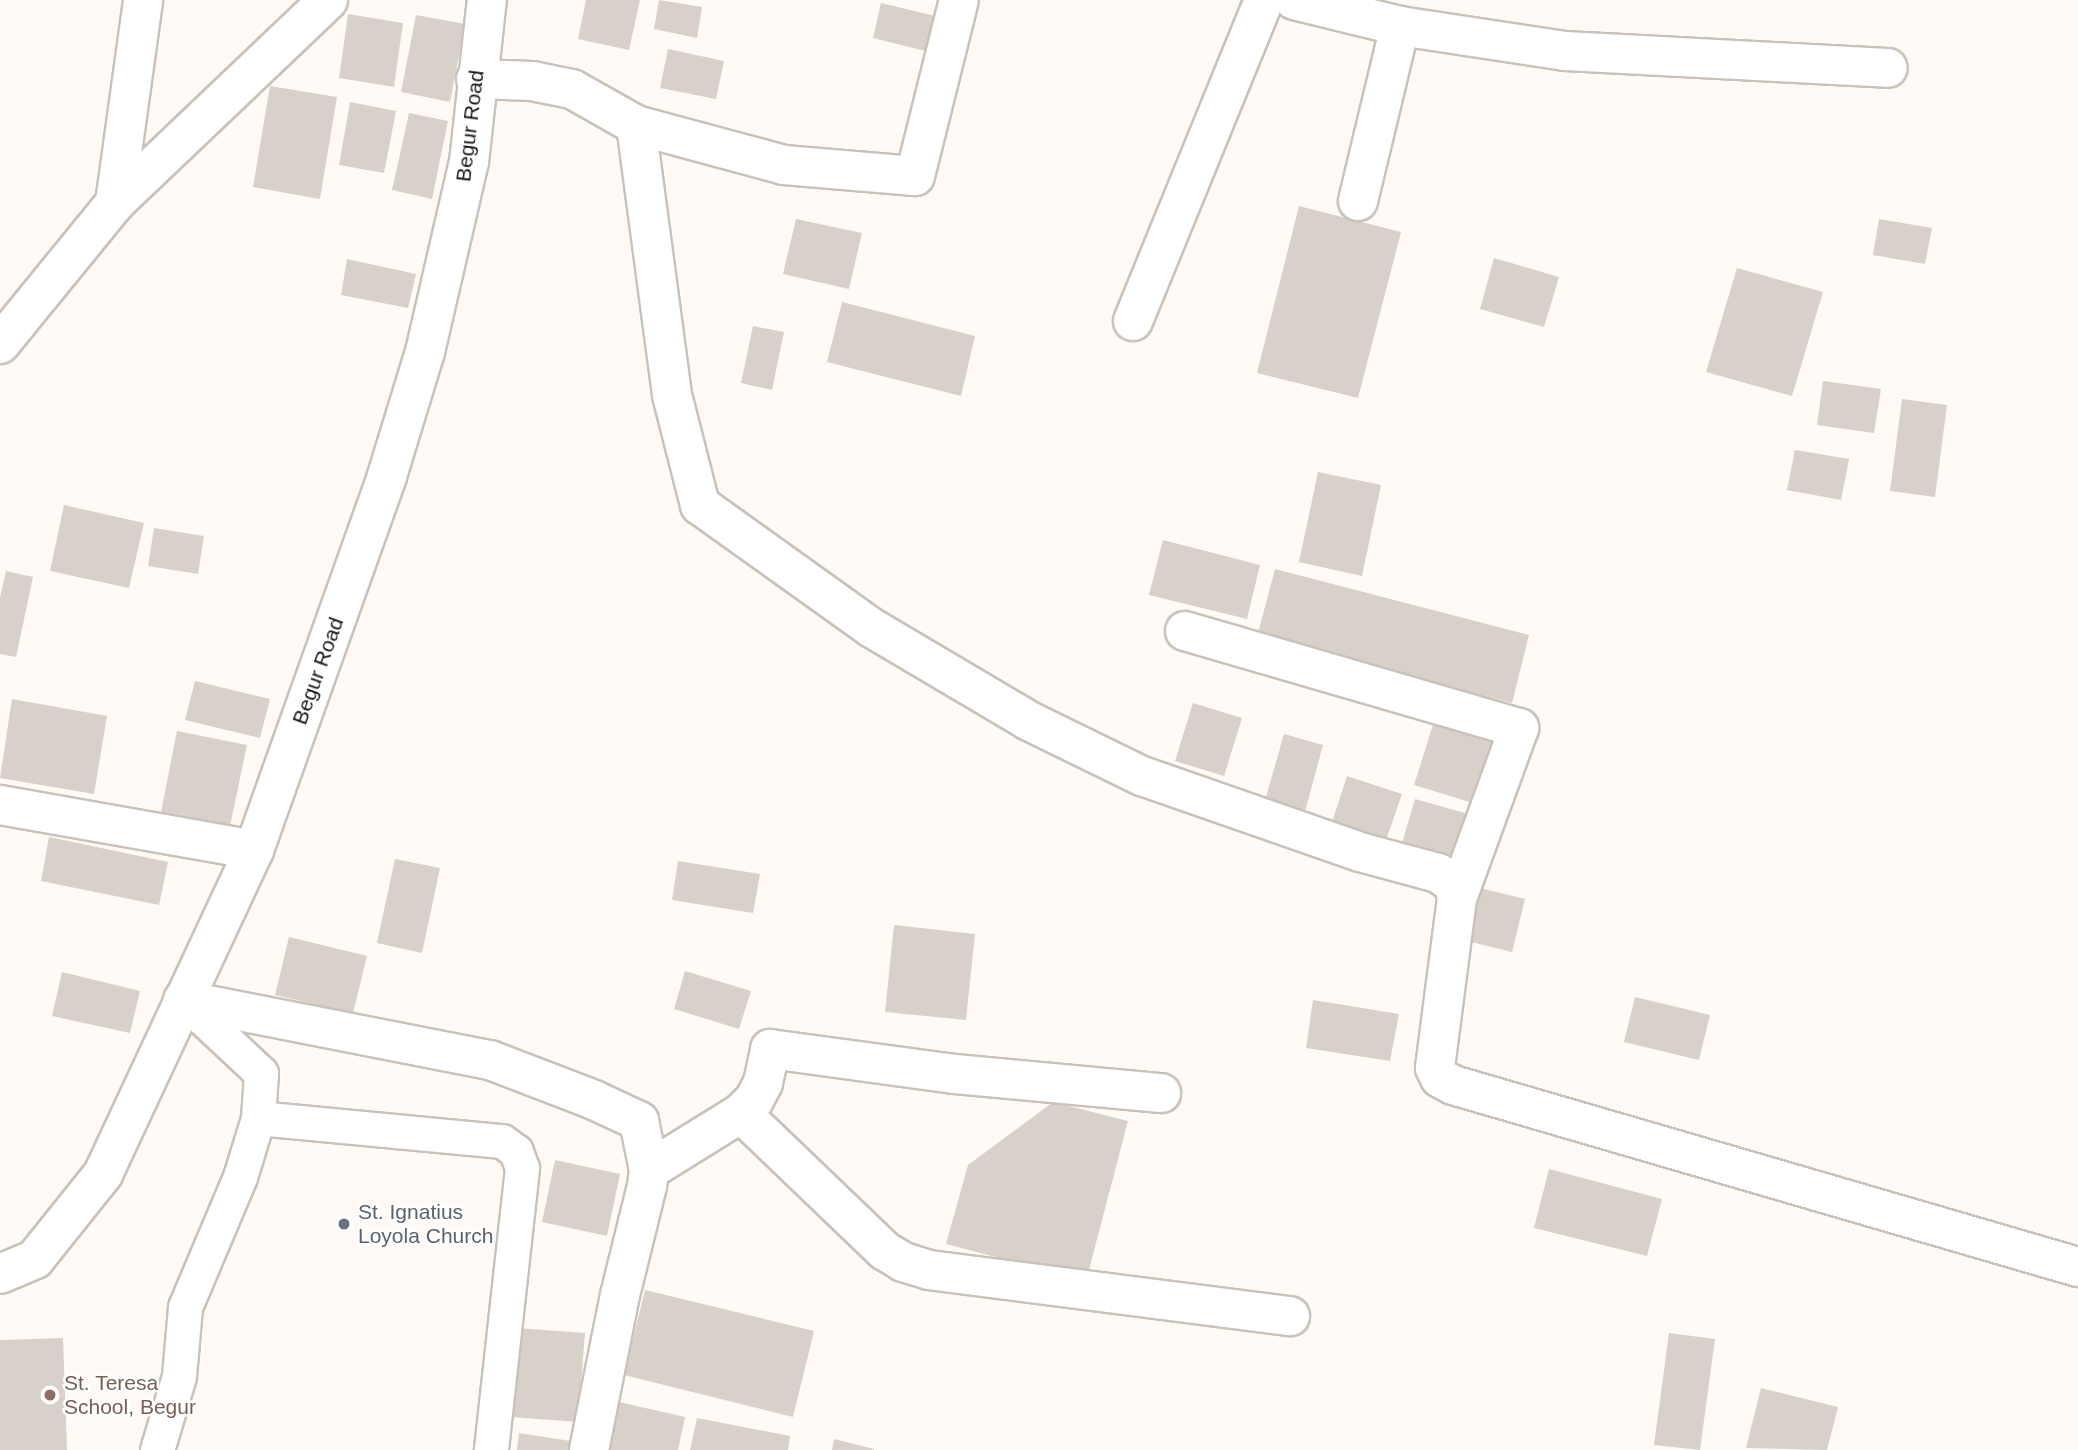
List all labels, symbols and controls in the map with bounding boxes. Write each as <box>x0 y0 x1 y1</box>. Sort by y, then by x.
street label: Begur Road <box>451 69 489 183</box>
street label: Begur Road <box>287 614 349 728</box>
place label: St. Ignatius Loyola Church <box>358 1199 493 1249</box>
marker: St. Ignatius Loyola Church <box>336 1216 352 1232</box>
place label: St. Teresa School, Begur <box>64 1370 196 1420</box>
marker: St. Teresa School, Begur <box>42 1387 58 1403</box>

